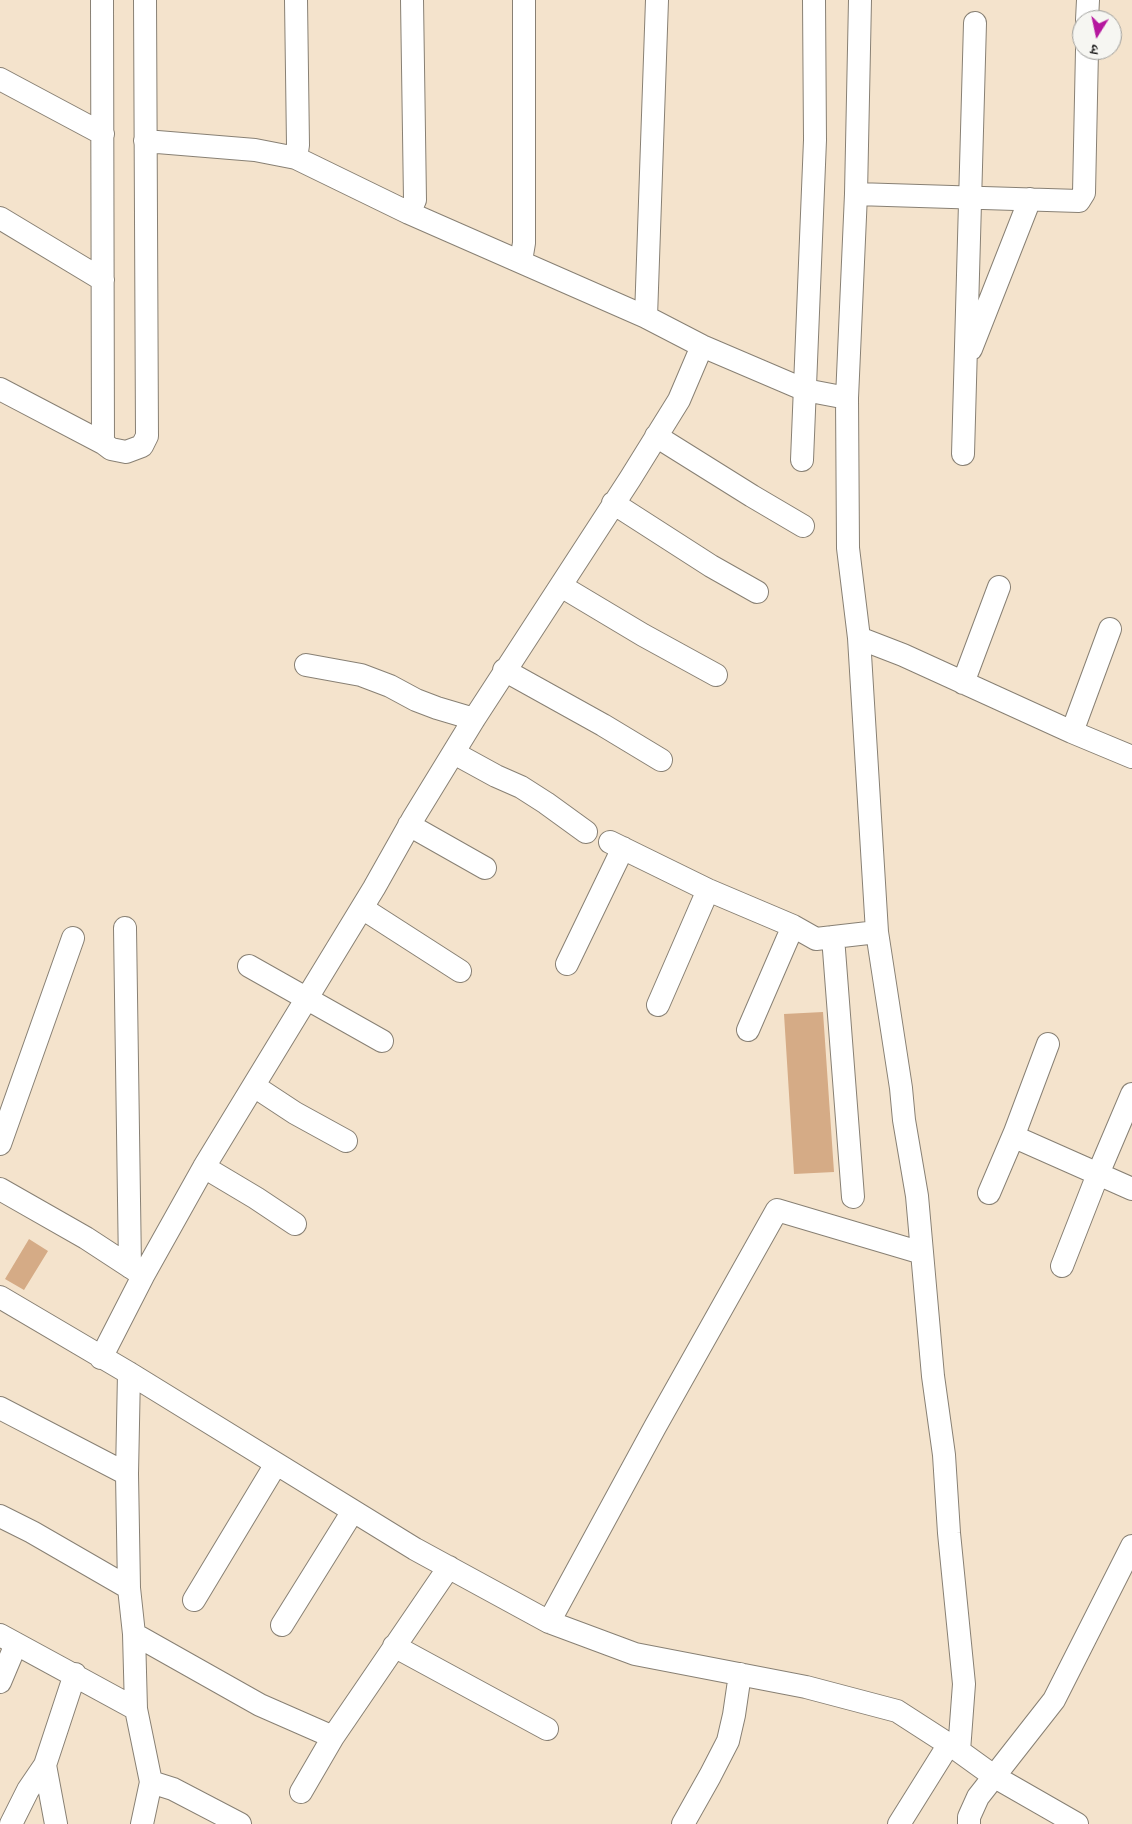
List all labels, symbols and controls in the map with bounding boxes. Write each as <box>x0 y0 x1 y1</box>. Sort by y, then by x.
north arrow <box>1072 10 1122 60</box>
text: उ <box>1089 39 1100 58</box>

